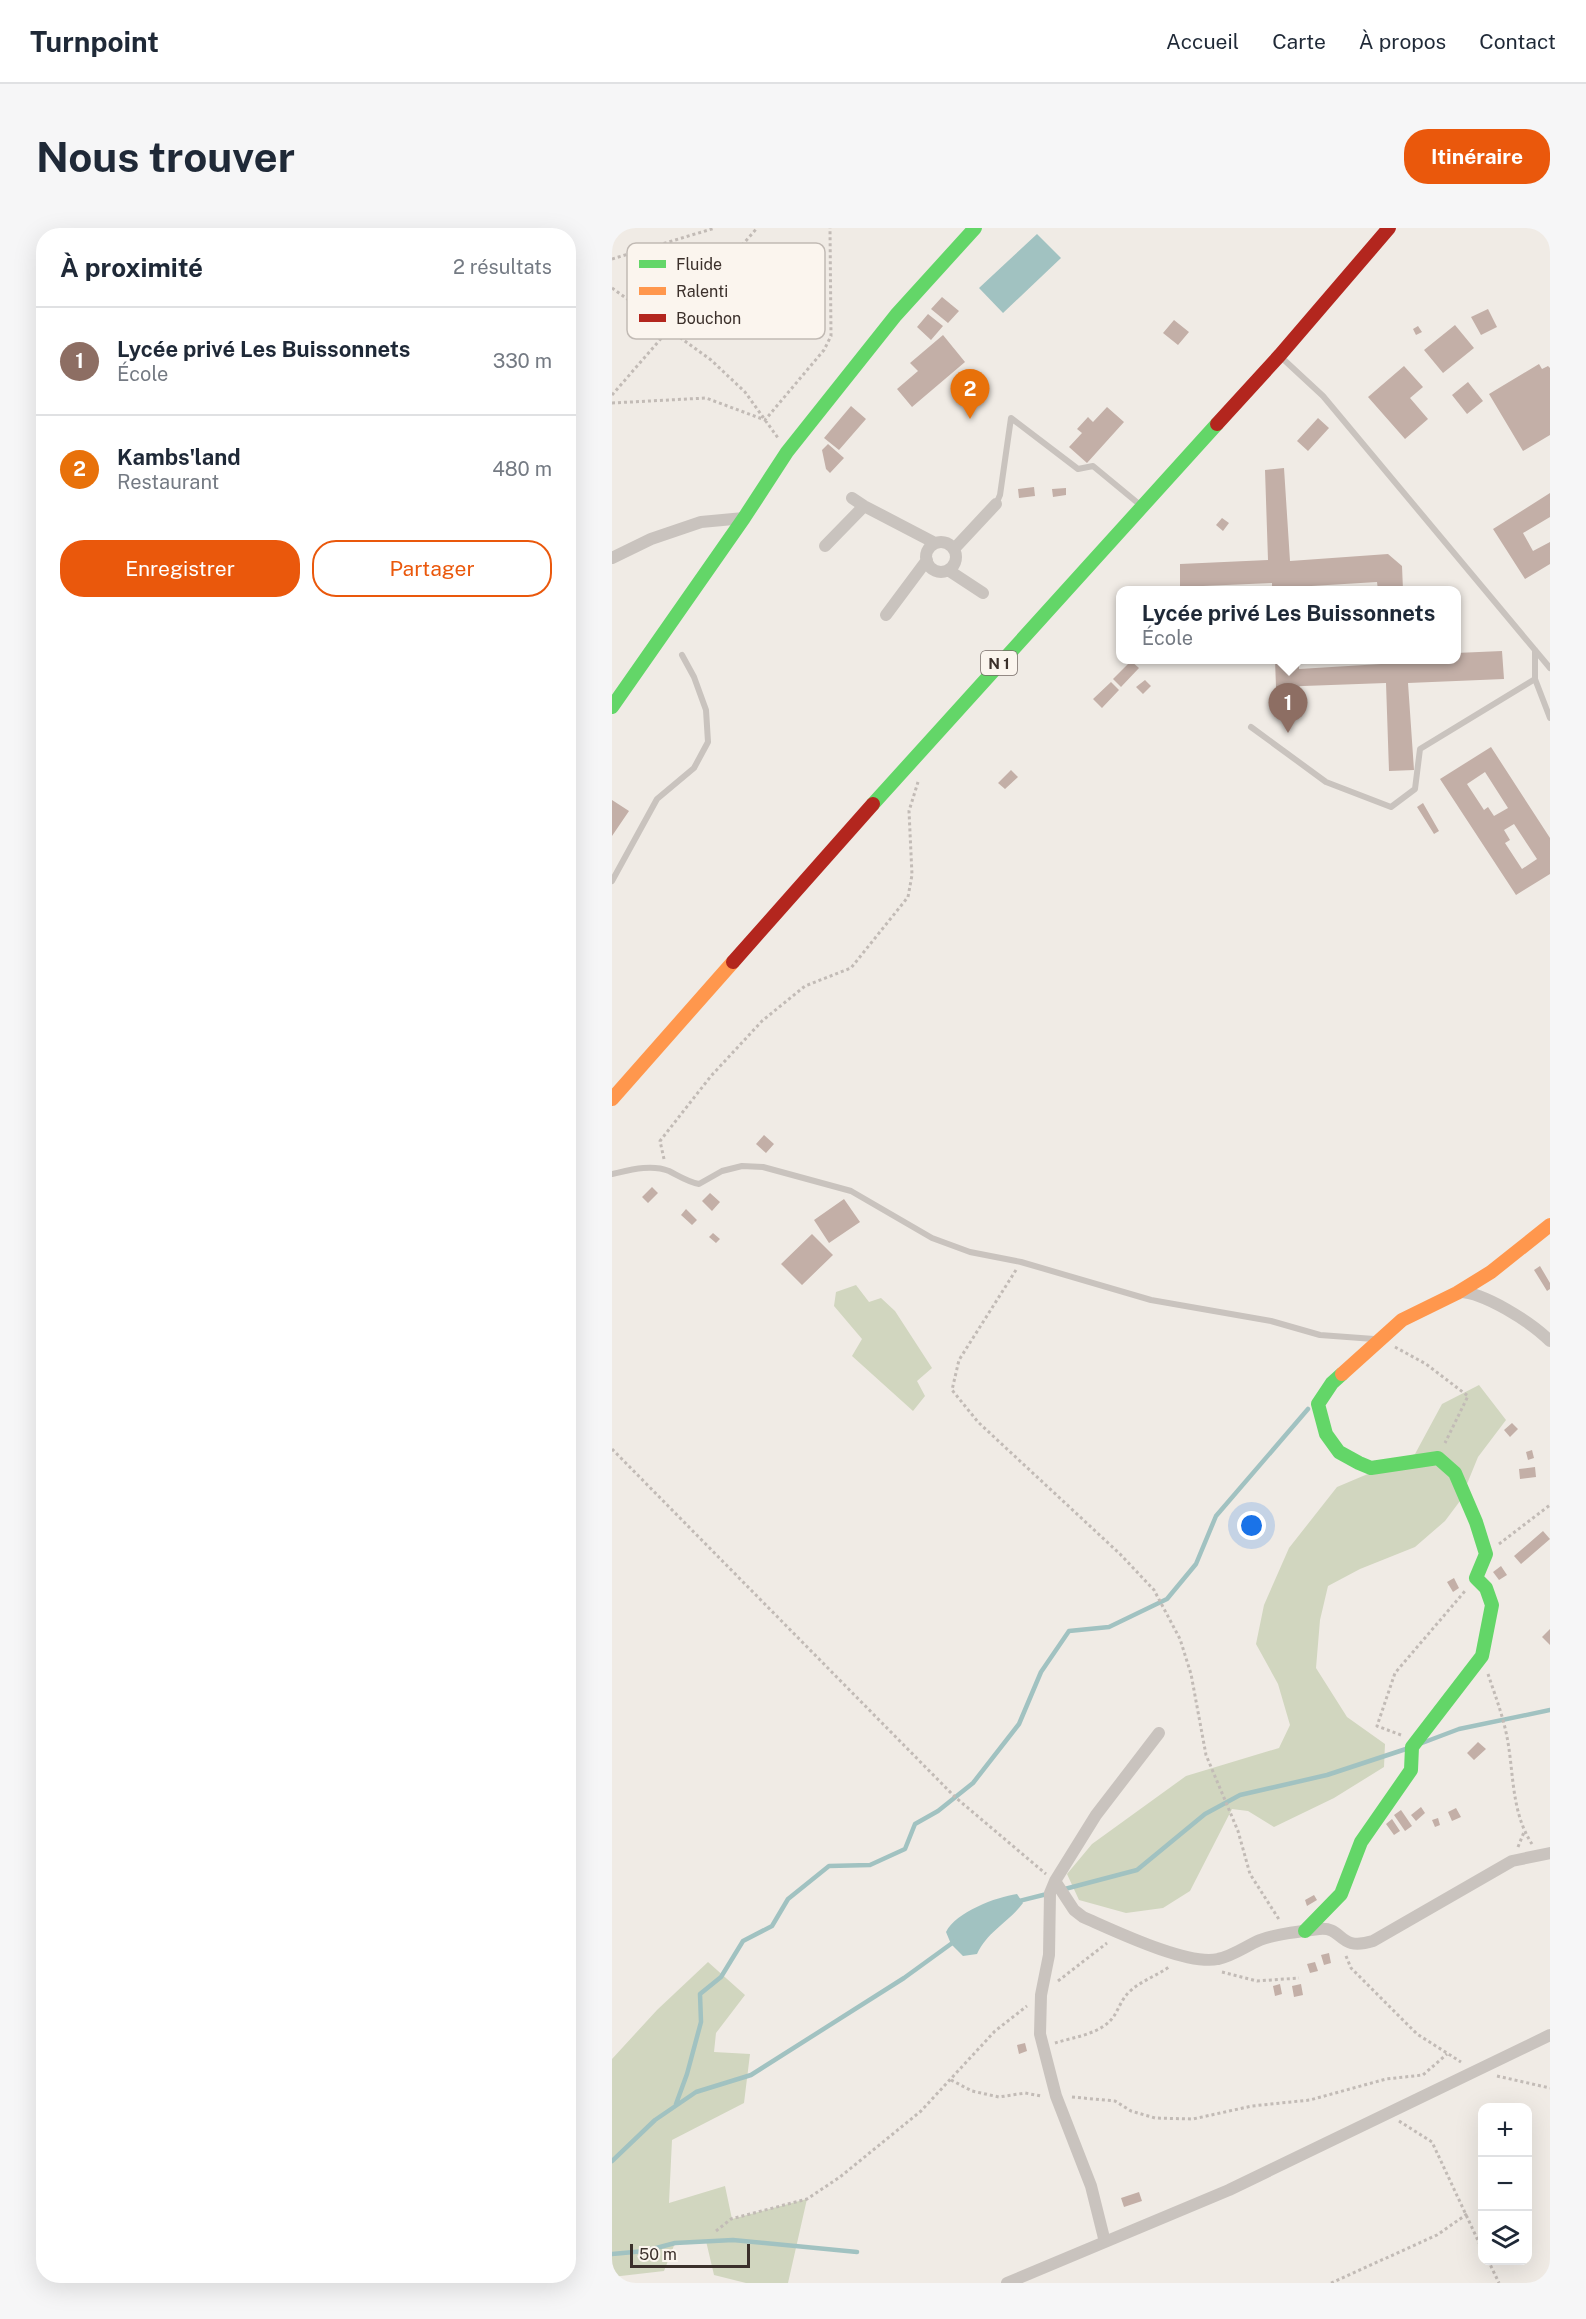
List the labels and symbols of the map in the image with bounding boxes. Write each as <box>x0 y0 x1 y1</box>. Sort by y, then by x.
legend <box>627 243 825 339</box>
text: Fluide <box>676 255 722 274</box>
text: Ralenti <box>676 282 728 301</box>
text: Bouchon <box>676 309 741 328</box>
pin: 2 <box>950 370 990 419</box>
road number: N 1 <box>981 651 1017 675</box>
pin: 1 <box>1268 684 1308 733</box>
your location <box>1237 1511 1266 1540</box>
scale bar <box>630 2241 750 2268</box>

